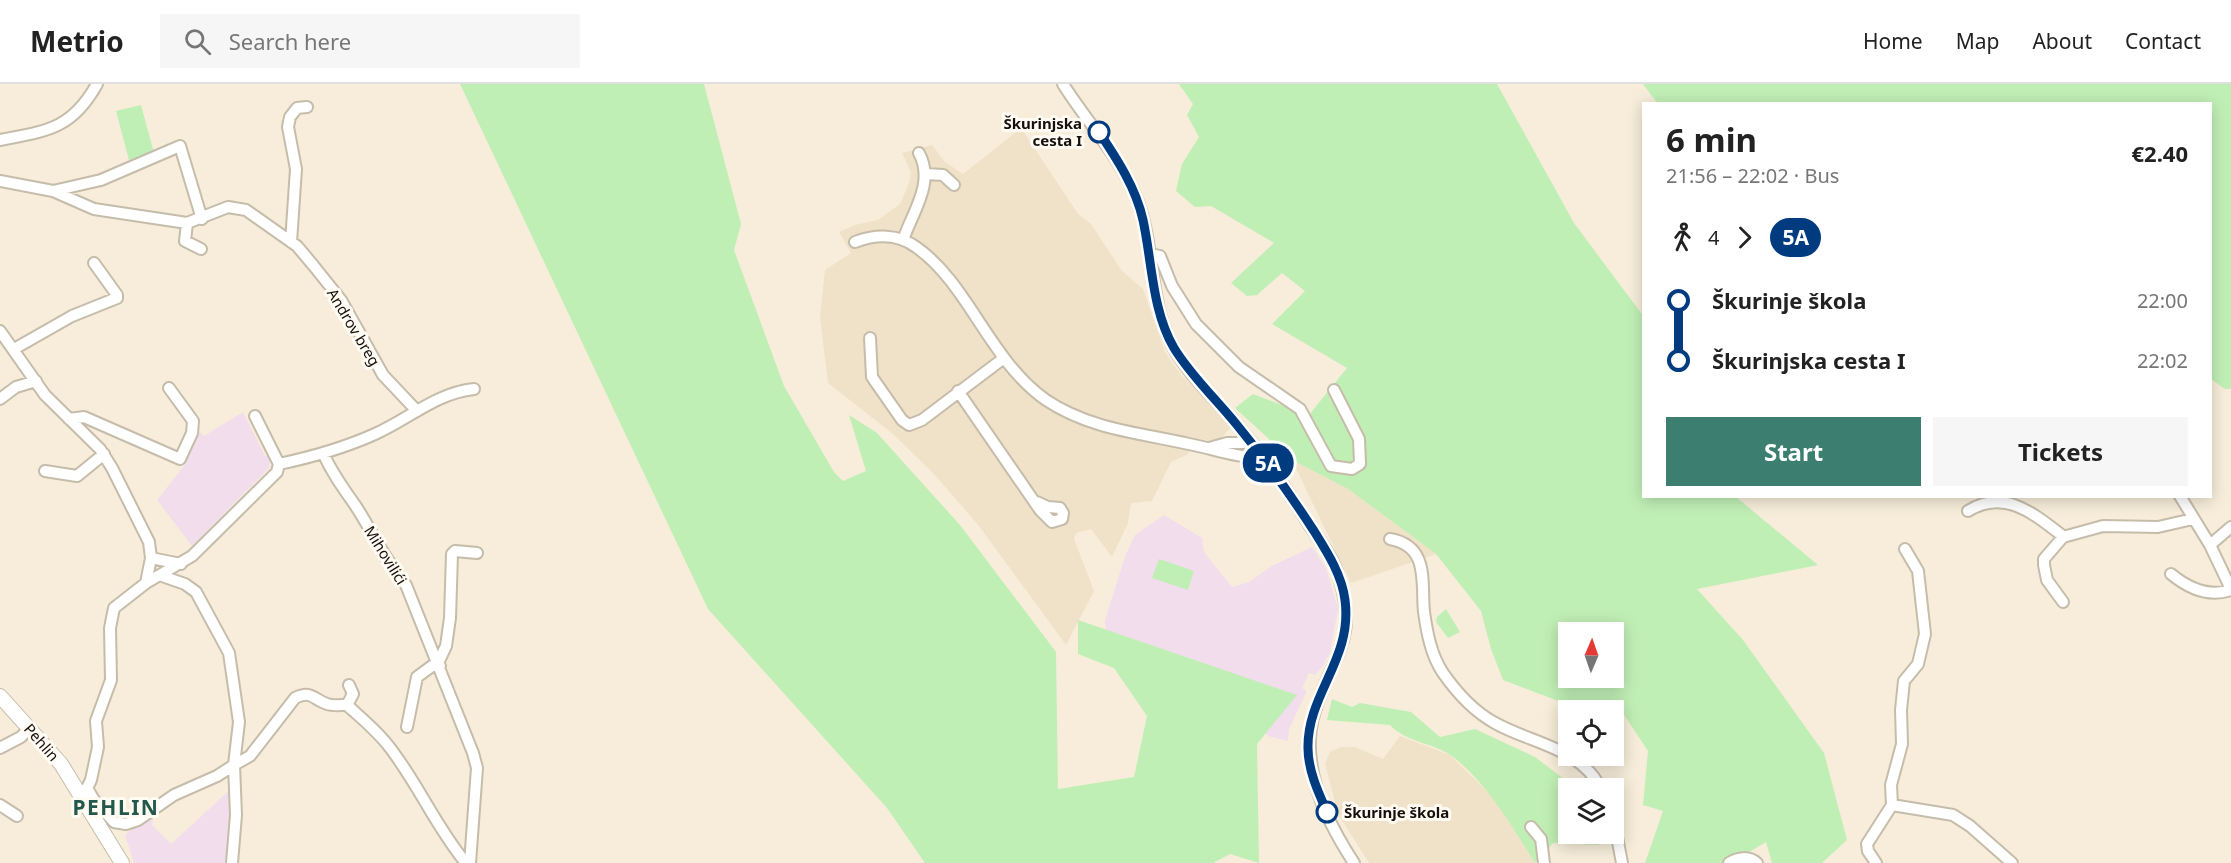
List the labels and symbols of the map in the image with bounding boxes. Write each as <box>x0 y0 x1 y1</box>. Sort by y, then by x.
place label: Škurinjska cesta I <box>1003 113 1082 150</box>
marker: Škurinjska cesta I <box>1088 121 1110 143</box>
street label: Androv breg <box>323 285 385 369</box>
line badge: 5A <box>1241 444 1295 482</box>
street label: Mihovilići <box>360 522 412 588</box>
north arrow <box>1558 622 1624 688</box>
street label: Pehlin <box>20 719 64 765</box>
district label: PEHLIN <box>73 793 159 821</box>
marker: Škurinje škola <box>1316 801 1338 823</box>
place label: Škurinje škola <box>1344 802 1449 822</box>

